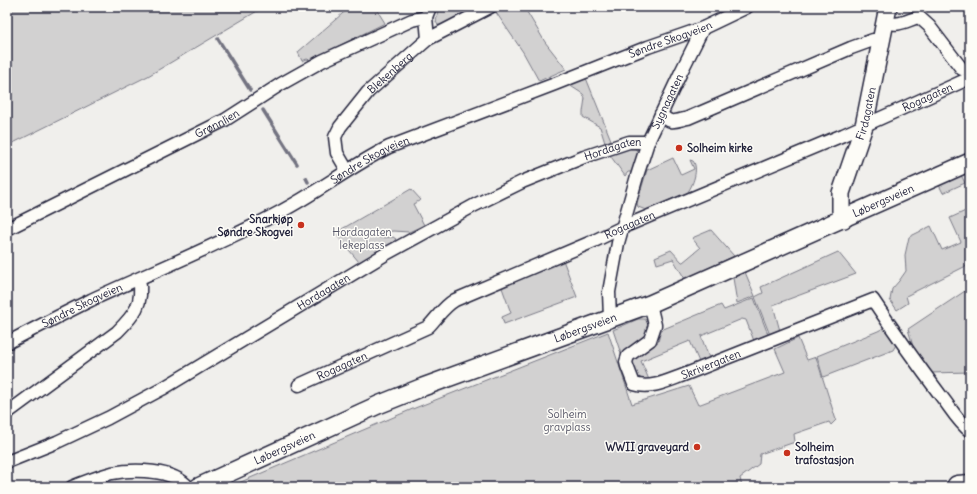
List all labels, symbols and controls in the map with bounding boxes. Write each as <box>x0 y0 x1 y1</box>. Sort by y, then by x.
street label: Søndre Skogveien <box>626 18 714 61</box>
street label: Blekenberg <box>364 49 415 96</box>
street label: Sygnagaten <box>648 72 686 131</box>
street label: Rogagaten <box>900 80 955 115</box>
street label: Firdagaten <box>853 86 879 142</box>
street label: Grønnlien <box>192 106 242 141</box>
street label: Søndre Skogveien <box>328 133 411 187</box>
street label: Hordagaten <box>582 135 641 164</box>
place label: Solheim kirke <box>687 141 753 155</box>
marker: Solheim kirke <box>674 143 684 153</box>
street label: Løbergsveien <box>850 181 916 220</box>
street label: Rogagaten <box>602 207 657 242</box>
place label: Snarkjøp Søndre Skogvei <box>217 212 293 240</box>
marker: Snarkjøp Søndre Skogvei <box>296 220 306 230</box>
park label: Hordagaten lekeplass <box>332 225 392 252</box>
street label: Hordagaten <box>294 270 352 313</box>
street label: Søndre Skogveien <box>39 280 124 331</box>
street label: Løbergsveien <box>552 310 618 346</box>
street label: Skrivergaten <box>679 346 742 382</box>
street label: Rogagaten <box>314 348 369 383</box>
park label: Solheim gravplass <box>543 407 591 434</box>
street label: Løbergsveien <box>252 428 317 468</box>
place label: WWII graveyard <box>605 440 690 455</box>
place label: Solheim trafostasjon <box>794 440 855 467</box>
marker: WWII graveyard <box>692 442 702 452</box>
marker: Solheim trafostasjon <box>782 448 792 458</box>

